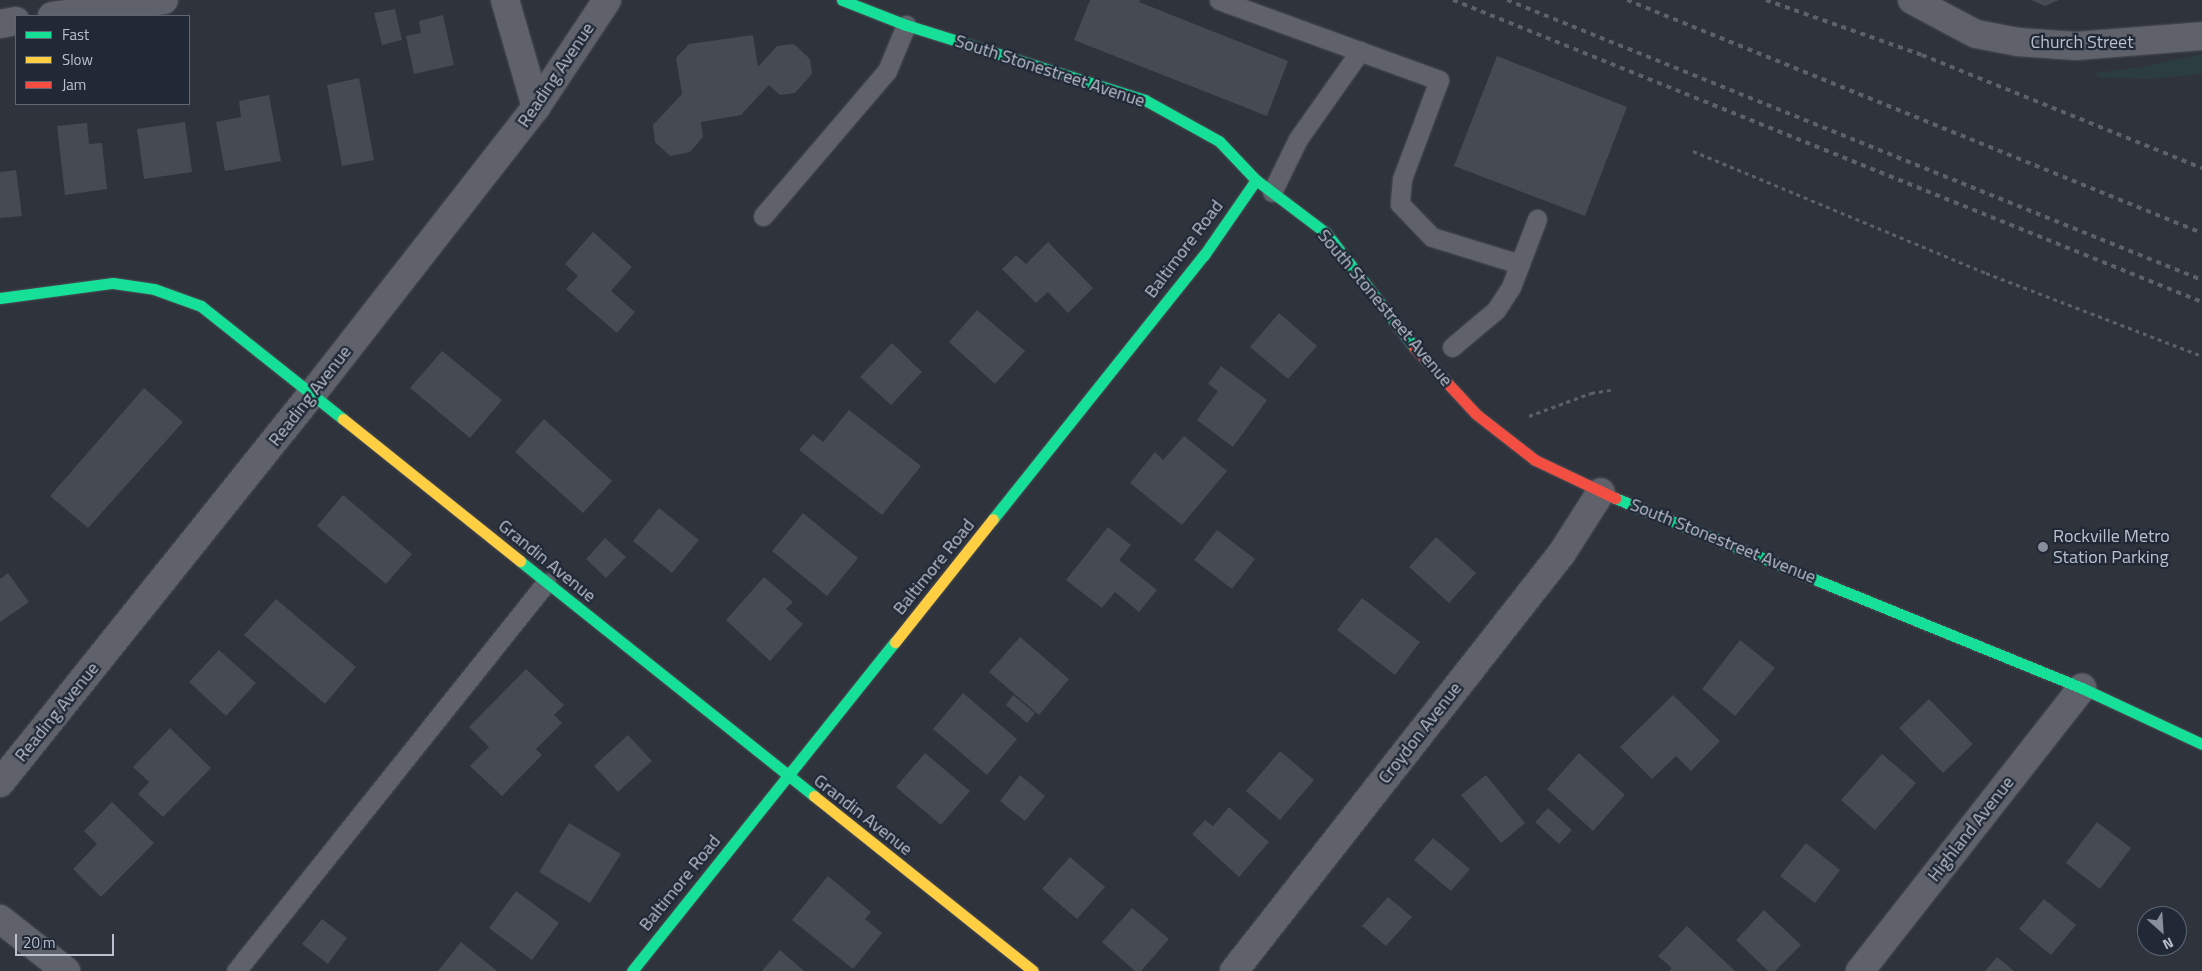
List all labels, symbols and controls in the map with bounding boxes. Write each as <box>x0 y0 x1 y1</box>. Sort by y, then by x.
legend <box>15 15 190 105</box>
street label: Reading Avenue <box>513 19 599 131</box>
text: Fast <box>62 23 89 46</box>
street label: South Stonestreet Avenue <box>952 30 1148 112</box>
street label: Church Street <box>2031 31 2133 53</box>
text: Slow <box>62 48 93 71</box>
text: Jam <box>62 73 86 96</box>
street label: Baltimore Road <box>1140 196 1228 302</box>
street label: South Stonestreet Avenue <box>1313 225 1457 391</box>
street label: Reading Avenue <box>264 341 356 451</box>
street label: South Stonestreet Avenue <box>1627 494 1819 588</box>
street label: Grandin Avenue <box>494 515 600 607</box>
street label: Baltimore Road <box>889 515 979 619</box>
place label: Rockville Metro Station Parking <box>2053 526 2170 568</box>
marker: Rockville Metro Station Parking <box>2037 541 2049 553</box>
street label: Reading Avenue <box>10 658 104 766</box>
street label: Croydon Avenue <box>1374 678 1466 788</box>
street label: Grandin Avenue <box>809 770 917 860</box>
street label: Highland Avenue <box>1923 772 2019 886</box>
street label: Baltimore Road <box>635 831 725 935</box>
north arrow <box>2137 906 2187 956</box>
scale bar <box>18 924 116 956</box>
text: 20 m <box>23 931 56 954</box>
text: N <box>2159 932 2177 956</box>

